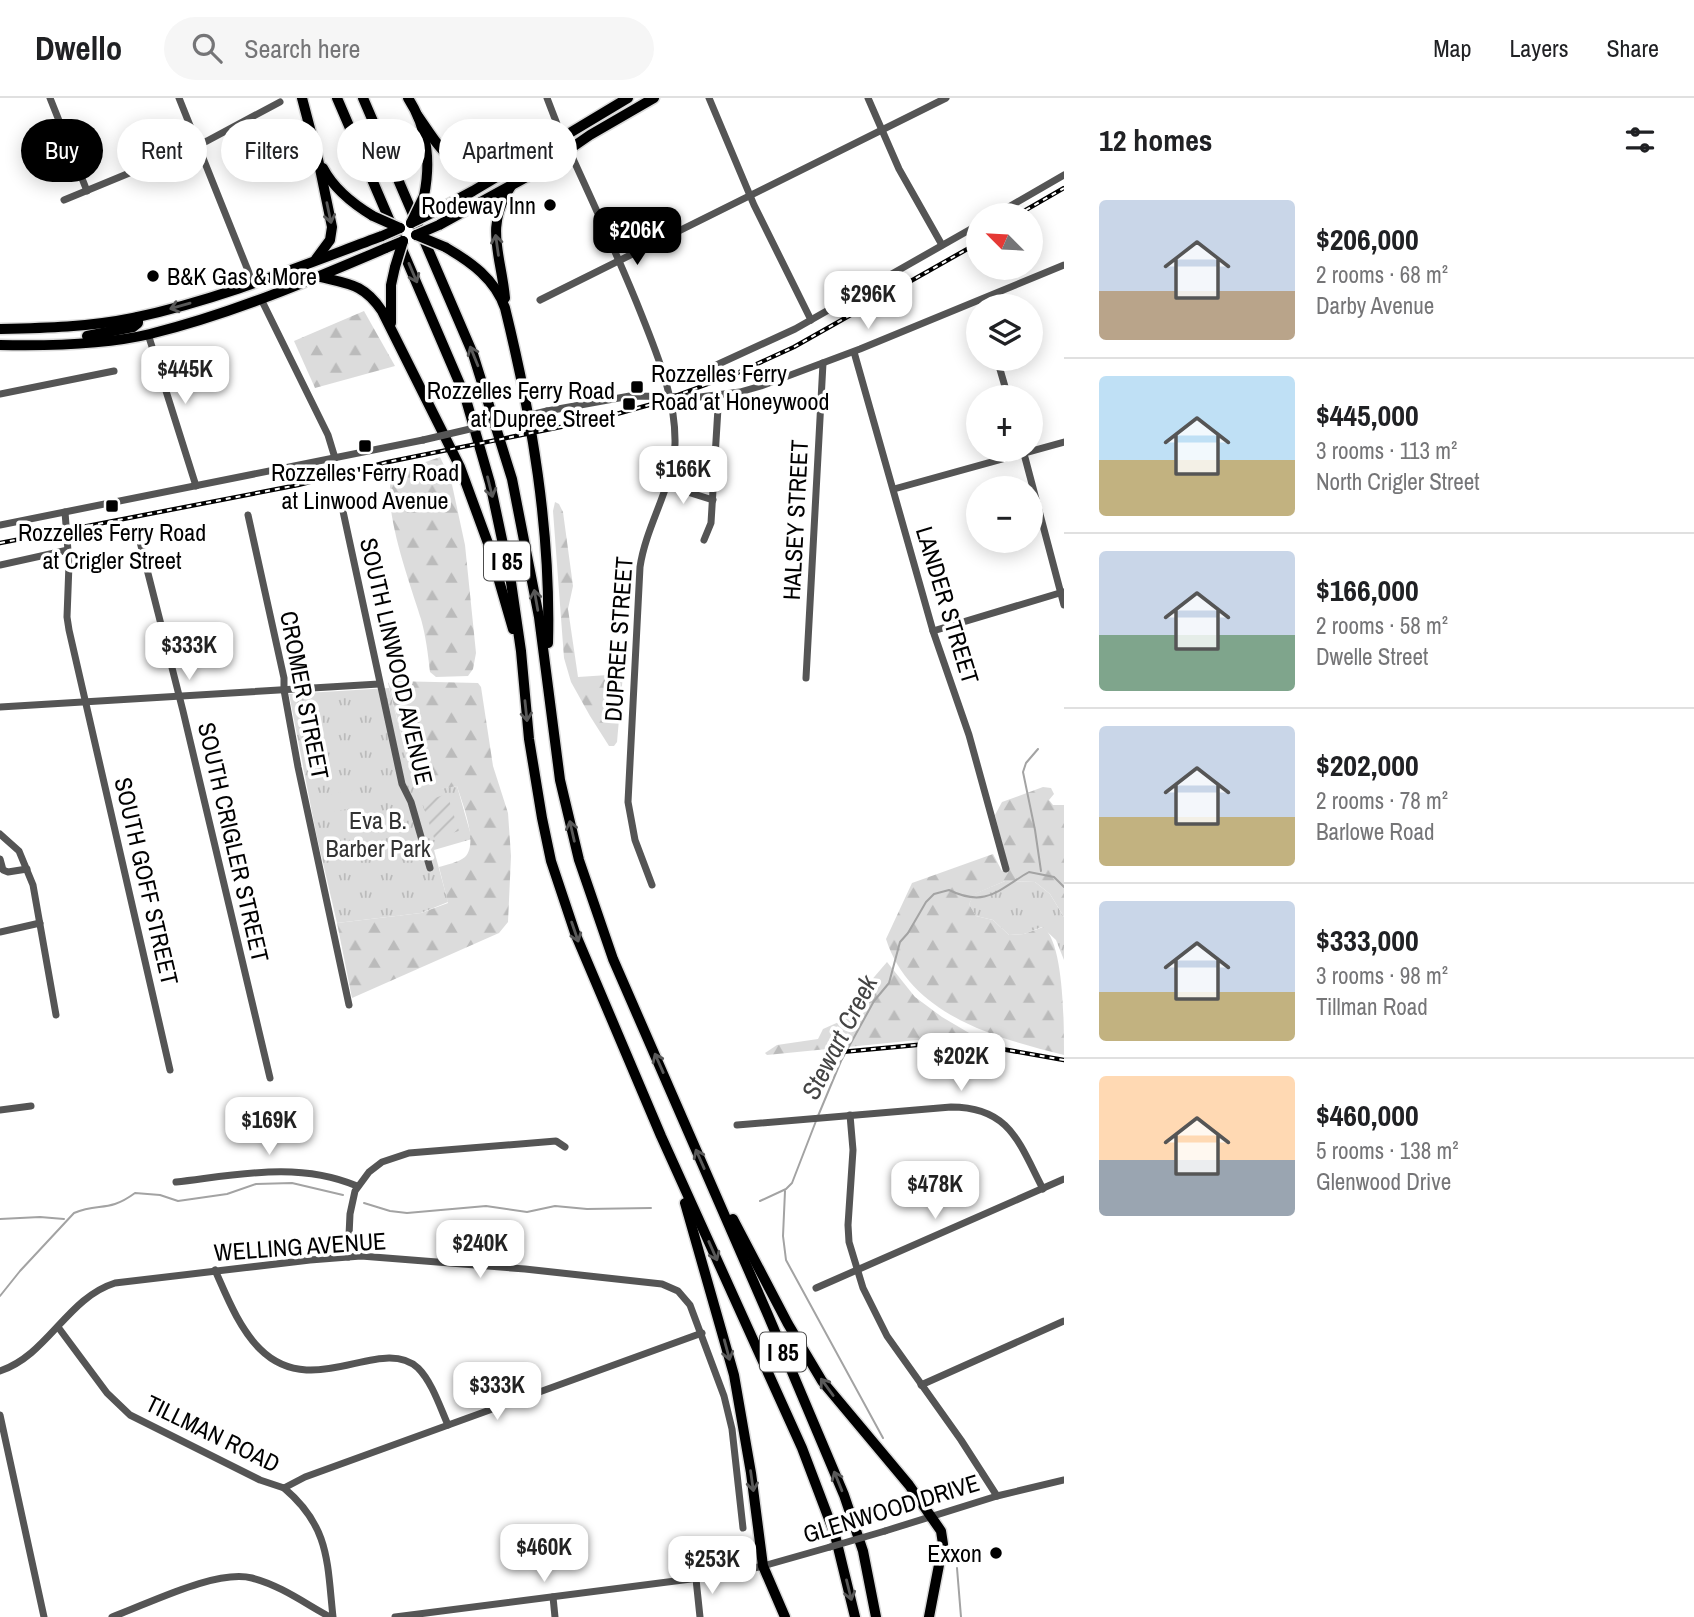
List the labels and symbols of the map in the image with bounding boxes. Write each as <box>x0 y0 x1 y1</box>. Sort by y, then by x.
place label: Rodeway Inn <box>421 189 536 221</box>
marker: Rodeway Inn <box>542 197 558 213</box>
one-way arrow <box>324 201 337 223</box>
north arrow <box>966 203 1043 280</box>
pin: $206K <box>588 208 686 267</box>
one-way arrow <box>490 234 503 257</box>
place label: B&K Gas & More <box>167 260 317 292</box>
one-way arrow <box>408 262 421 283</box>
marker: B&K Gas & More <box>145 268 161 284</box>
pin: $296K <box>819 272 917 331</box>
one-way arrow <box>169 300 191 313</box>
pin: $445K <box>136 346 234 406</box>
one-way arrow <box>466 346 479 367</box>
place label: Rozzelles Ferry Road at Honeywood <box>651 357 829 417</box>
place label: Rozzelles Ferry Road at Dupree Street <box>427 374 616 434</box>
marker: Rozzelles Ferry Road at Honeywood <box>629 379 645 395</box>
marker: Rozzelles Ferry Road at Dupree Street <box>621 396 637 412</box>
marker: Rozzelles Ferry Road at Linwood Avenue <box>357 438 373 454</box>
street label: HALSEY STREET <box>775 439 815 601</box>
pin: $166K <box>634 446 732 506</box>
place label: Rozzelles Ferry Road at Linwood Avenue <box>271 456 459 516</box>
one-way arrow <box>484 475 497 497</box>
marker: Rozzelles Ferry Road at Crigler Street <box>104 498 120 514</box>
place label: Rozzelles Ferry Road at Crigler Street <box>18 516 206 576</box>
street label: LANDER STREET <box>909 522 987 688</box>
street label: SOUTH LINWOOD AVENUE <box>353 535 441 787</box>
road number: I 85 <box>484 542 530 580</box>
street label: DUPREE STREET <box>596 556 640 722</box>
one-way arrow <box>529 589 542 612</box>
street label: CROMER STREET <box>273 608 337 782</box>
pin: $333K <box>140 622 238 682</box>
one-way arrow <box>520 699 533 722</box>
street label: SOUTH CRIGLER STREET <box>191 719 277 965</box>
street label: SOUTH GOFF STREET <box>108 774 186 988</box>
park label: Eva B. Barber Park <box>326 804 431 864</box>
one-way arrow <box>565 820 578 843</box>
one-way arrow <box>570 921 582 943</box>
water label: Stewart Creek <box>793 968 886 1105</box>
pin: $202K <box>912 1034 1010 1093</box>
one-way arrow <box>652 1053 665 1074</box>
pin: $169K <box>220 1098 318 1157</box>
one-way arrow <box>693 1149 706 1170</box>
pin: $478K <box>886 1162 984 1221</box>
pin: $240K <box>431 1220 529 1280</box>
street label: WELLING AVENUE <box>213 1224 387 1268</box>
one-way arrow <box>707 1240 720 1261</box>
road number: I 85 <box>760 1332 806 1372</box>
one-way arrow <box>721 1338 734 1361</box>
pin: $333K <box>448 1362 546 1422</box>
one-way arrow <box>819 1378 834 1397</box>
street label: TILLMAN ROAD <box>141 1387 285 1479</box>
street label: GLENWOOD DRIVE <box>799 1466 983 1550</box>
one-way arrow <box>746 1469 759 1492</box>
one-way arrow <box>830 1471 843 1492</box>
pin: $460K <box>495 1524 593 1584</box>
pin: $253K <box>663 1536 761 1596</box>
place label: Exxon <box>927 1537 982 1569</box>
marker: Exxon <box>988 1545 1004 1561</box>
one-way arrow <box>843 1578 856 1601</box>

